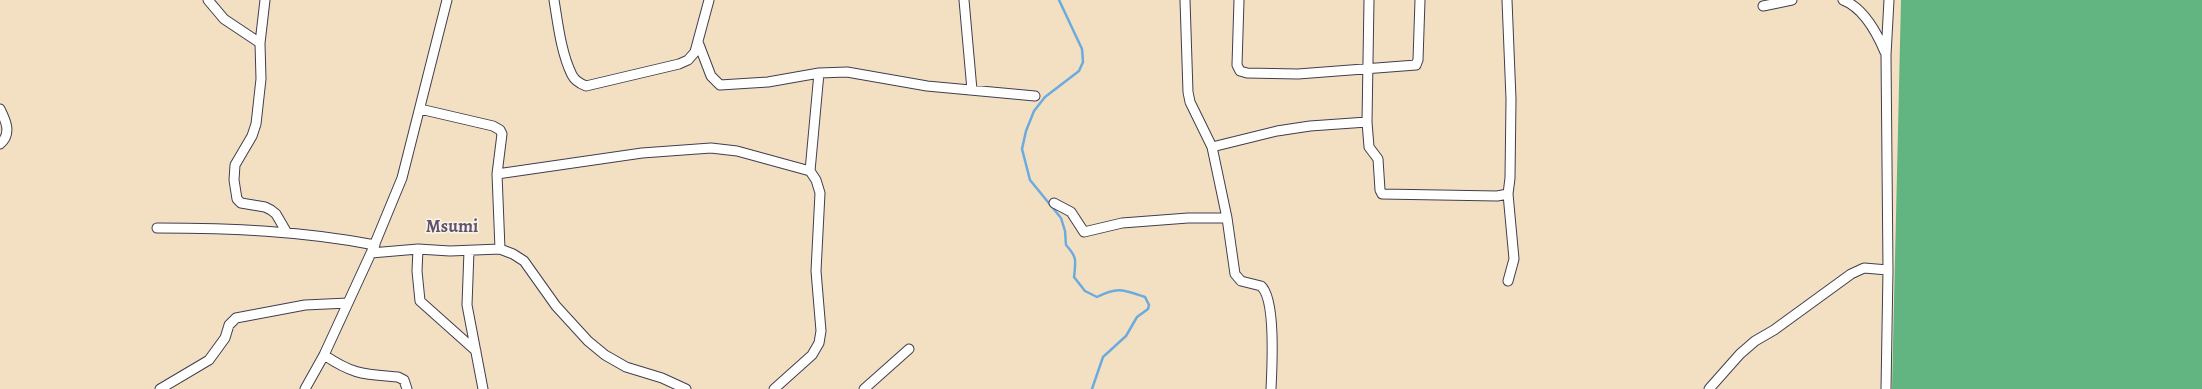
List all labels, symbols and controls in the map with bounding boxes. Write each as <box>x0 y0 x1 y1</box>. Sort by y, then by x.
district label: Msumi <box>426 217 478 239</box>

